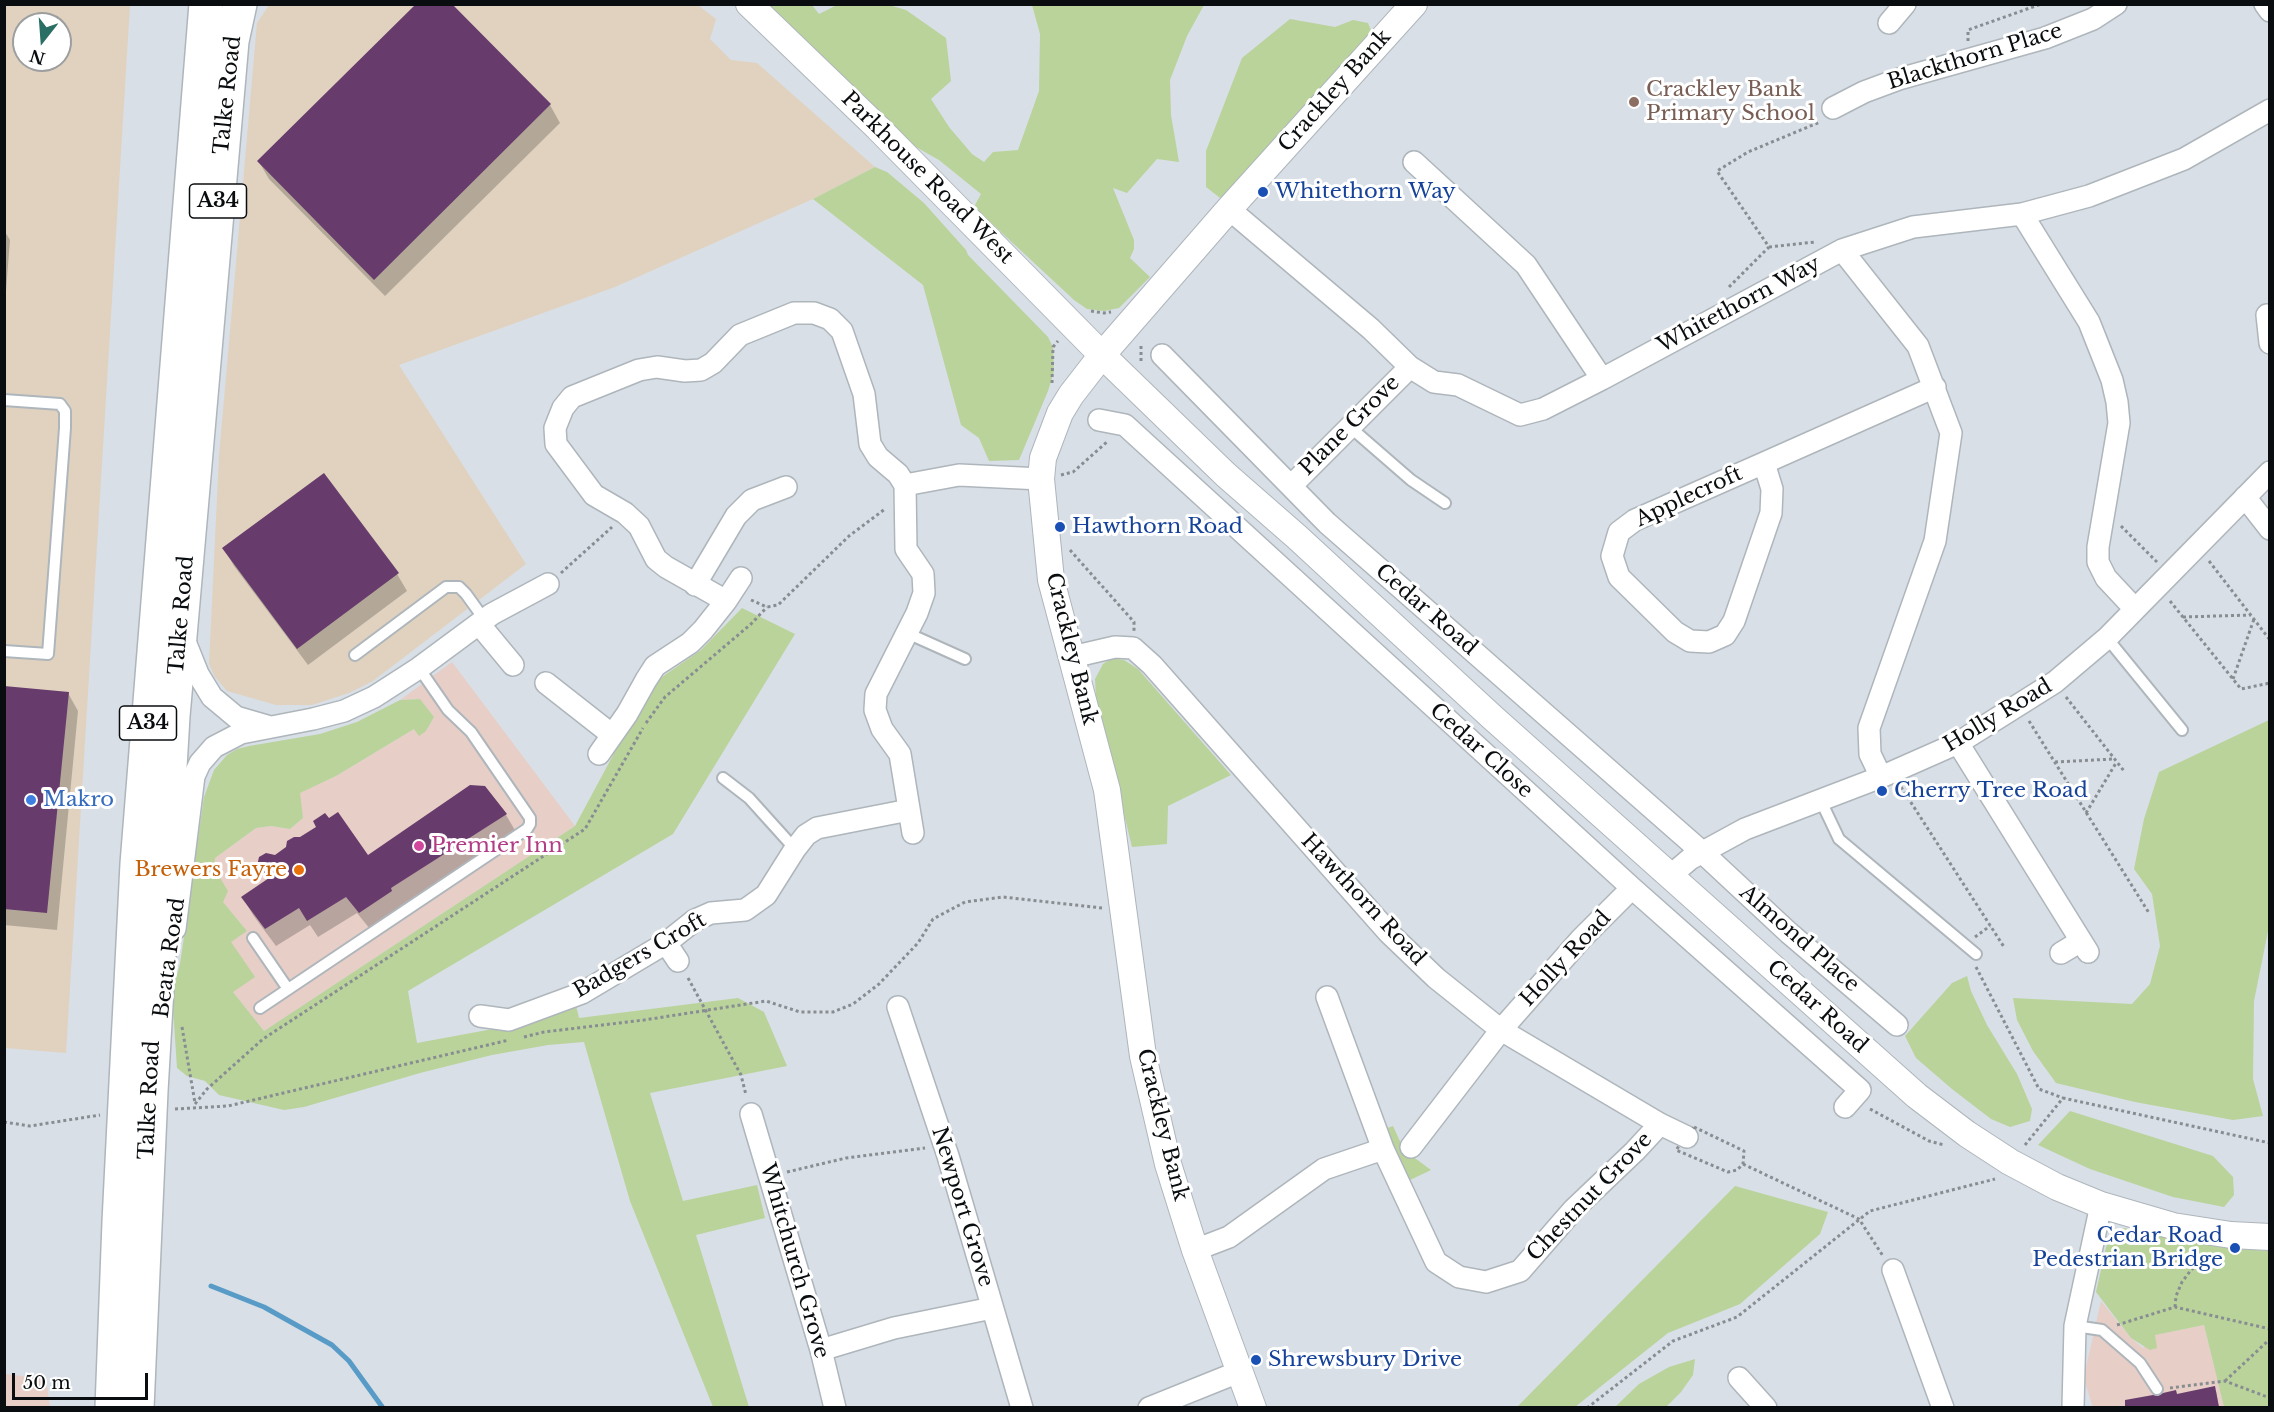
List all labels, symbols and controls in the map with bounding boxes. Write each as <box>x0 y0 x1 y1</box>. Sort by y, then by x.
north arrow <box>12 12 72 72</box>
street label: Blackthorn Place <box>1884 18 2066 96</box>
street label: Crackley Bank <box>1273 25 1397 157</box>
street label: Talke Road <box>209 34 247 156</box>
text: N <box>27 46 47 69</box>
place label: Crackley Bank Primary School <box>1646 77 1815 127</box>
street label: Parkhouse Road West <box>836 87 1018 269</box>
marker: Crackley Bank Primary School <box>1627 95 1641 109</box>
place label: Whitethorn Way <box>1275 179 1456 205</box>
road number: A34 <box>190 184 246 218</box>
marker: Whitethorn Way <box>1256 185 1270 199</box>
street label: Whitethorn Way <box>1653 251 1825 359</box>
street label: Plane Grove <box>1295 371 1405 481</box>
street label: Applecroft <box>1632 461 1746 533</box>
place label: Hawthorn Road <box>1072 514 1243 540</box>
marker: Hawthorn Road <box>1053 520 1067 534</box>
street label: Talke Road <box>164 555 200 675</box>
street label: Cedar Road <box>1370 559 1482 661</box>
street label: Crackley Bank <box>1040 570 1102 728</box>
street label: Holly Road <box>1939 674 2057 758</box>
street label: Cedar Close <box>1424 698 1538 804</box>
road number: A34 <box>120 706 176 740</box>
place label: Cherry Tree Road <box>1894 778 2088 804</box>
marker: Cherry Tree Road <box>1875 784 1889 798</box>
place label: Makro <box>43 787 114 813</box>
marker: Makro <box>24 793 38 807</box>
street label: Hawthorn Road <box>1295 829 1431 971</box>
place label: Premier Inn <box>431 833 563 859</box>
marker: Premier Inn <box>412 839 426 853</box>
place label: Brewers Fayre <box>134 857 287 883</box>
marker: Brewers Fayre <box>292 863 306 877</box>
street label: Almond Place <box>1734 880 1864 998</box>
street label: Beata Road <box>149 896 191 1020</box>
street label: Holly Road <box>1515 906 1617 1012</box>
street label: Badgers Croft <box>569 908 711 1004</box>
street label: Cedar Road <box>1762 955 1872 1059</box>
street label: Talke Road <box>134 1040 166 1160</box>
street label: Crackley Bank <box>1131 1046 1193 1204</box>
street label: Newport Grove <box>926 1124 998 1290</box>
street label: Chestnut Grove <box>1522 1127 1658 1267</box>
street label: Whitchurch Grove <box>754 1161 834 1361</box>
place label: Cedar Road Pedestrian Bridge <box>2032 1223 2223 1273</box>
marker: Cedar Road Pedestrian Bridge <box>2228 1241 2242 1255</box>
place label: Shrewsbury Drive <box>1268 1347 1462 1373</box>
marker: Shrewsbury Drive <box>1249 1353 1263 1367</box>
scale bar <box>15 1361 152 1399</box>
text: 50 m <box>23 1372 71 1394</box>

